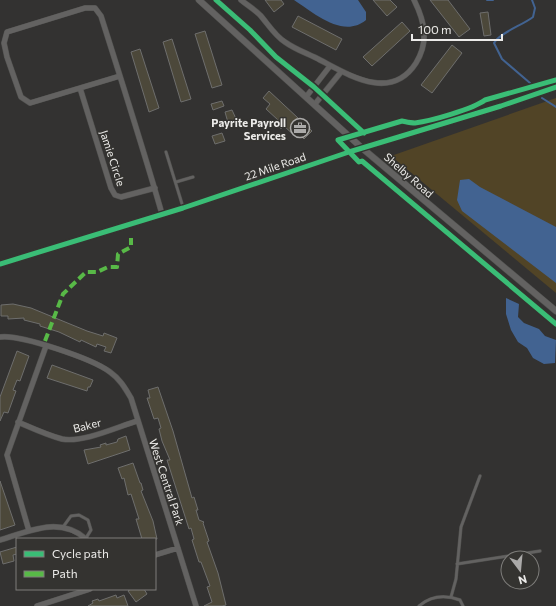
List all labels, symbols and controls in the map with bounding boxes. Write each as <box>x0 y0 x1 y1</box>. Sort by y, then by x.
scale bar <box>412 16 502 42</box>
text: 100 m <box>418 22 452 36</box>
place label: Payrite Payroll Services <box>211 116 286 142</box>
office icon: Payrite Payroll Services <box>289 117 311 139</box>
street label: Jamie Circle <box>97 128 128 188</box>
street label: 22 Mile Road <box>243 149 307 183</box>
street label: Shelby Road <box>382 150 436 200</box>
street label: Baker <box>71 415 103 435</box>
street label: West Central Park <box>147 437 187 527</box>
legend <box>16 538 156 590</box>
text: Cycle path <box>52 546 109 560</box>
north arrow <box>500 550 540 590</box>
text: Path <box>52 566 78 580</box>
text: N <box>517 573 529 587</box>

